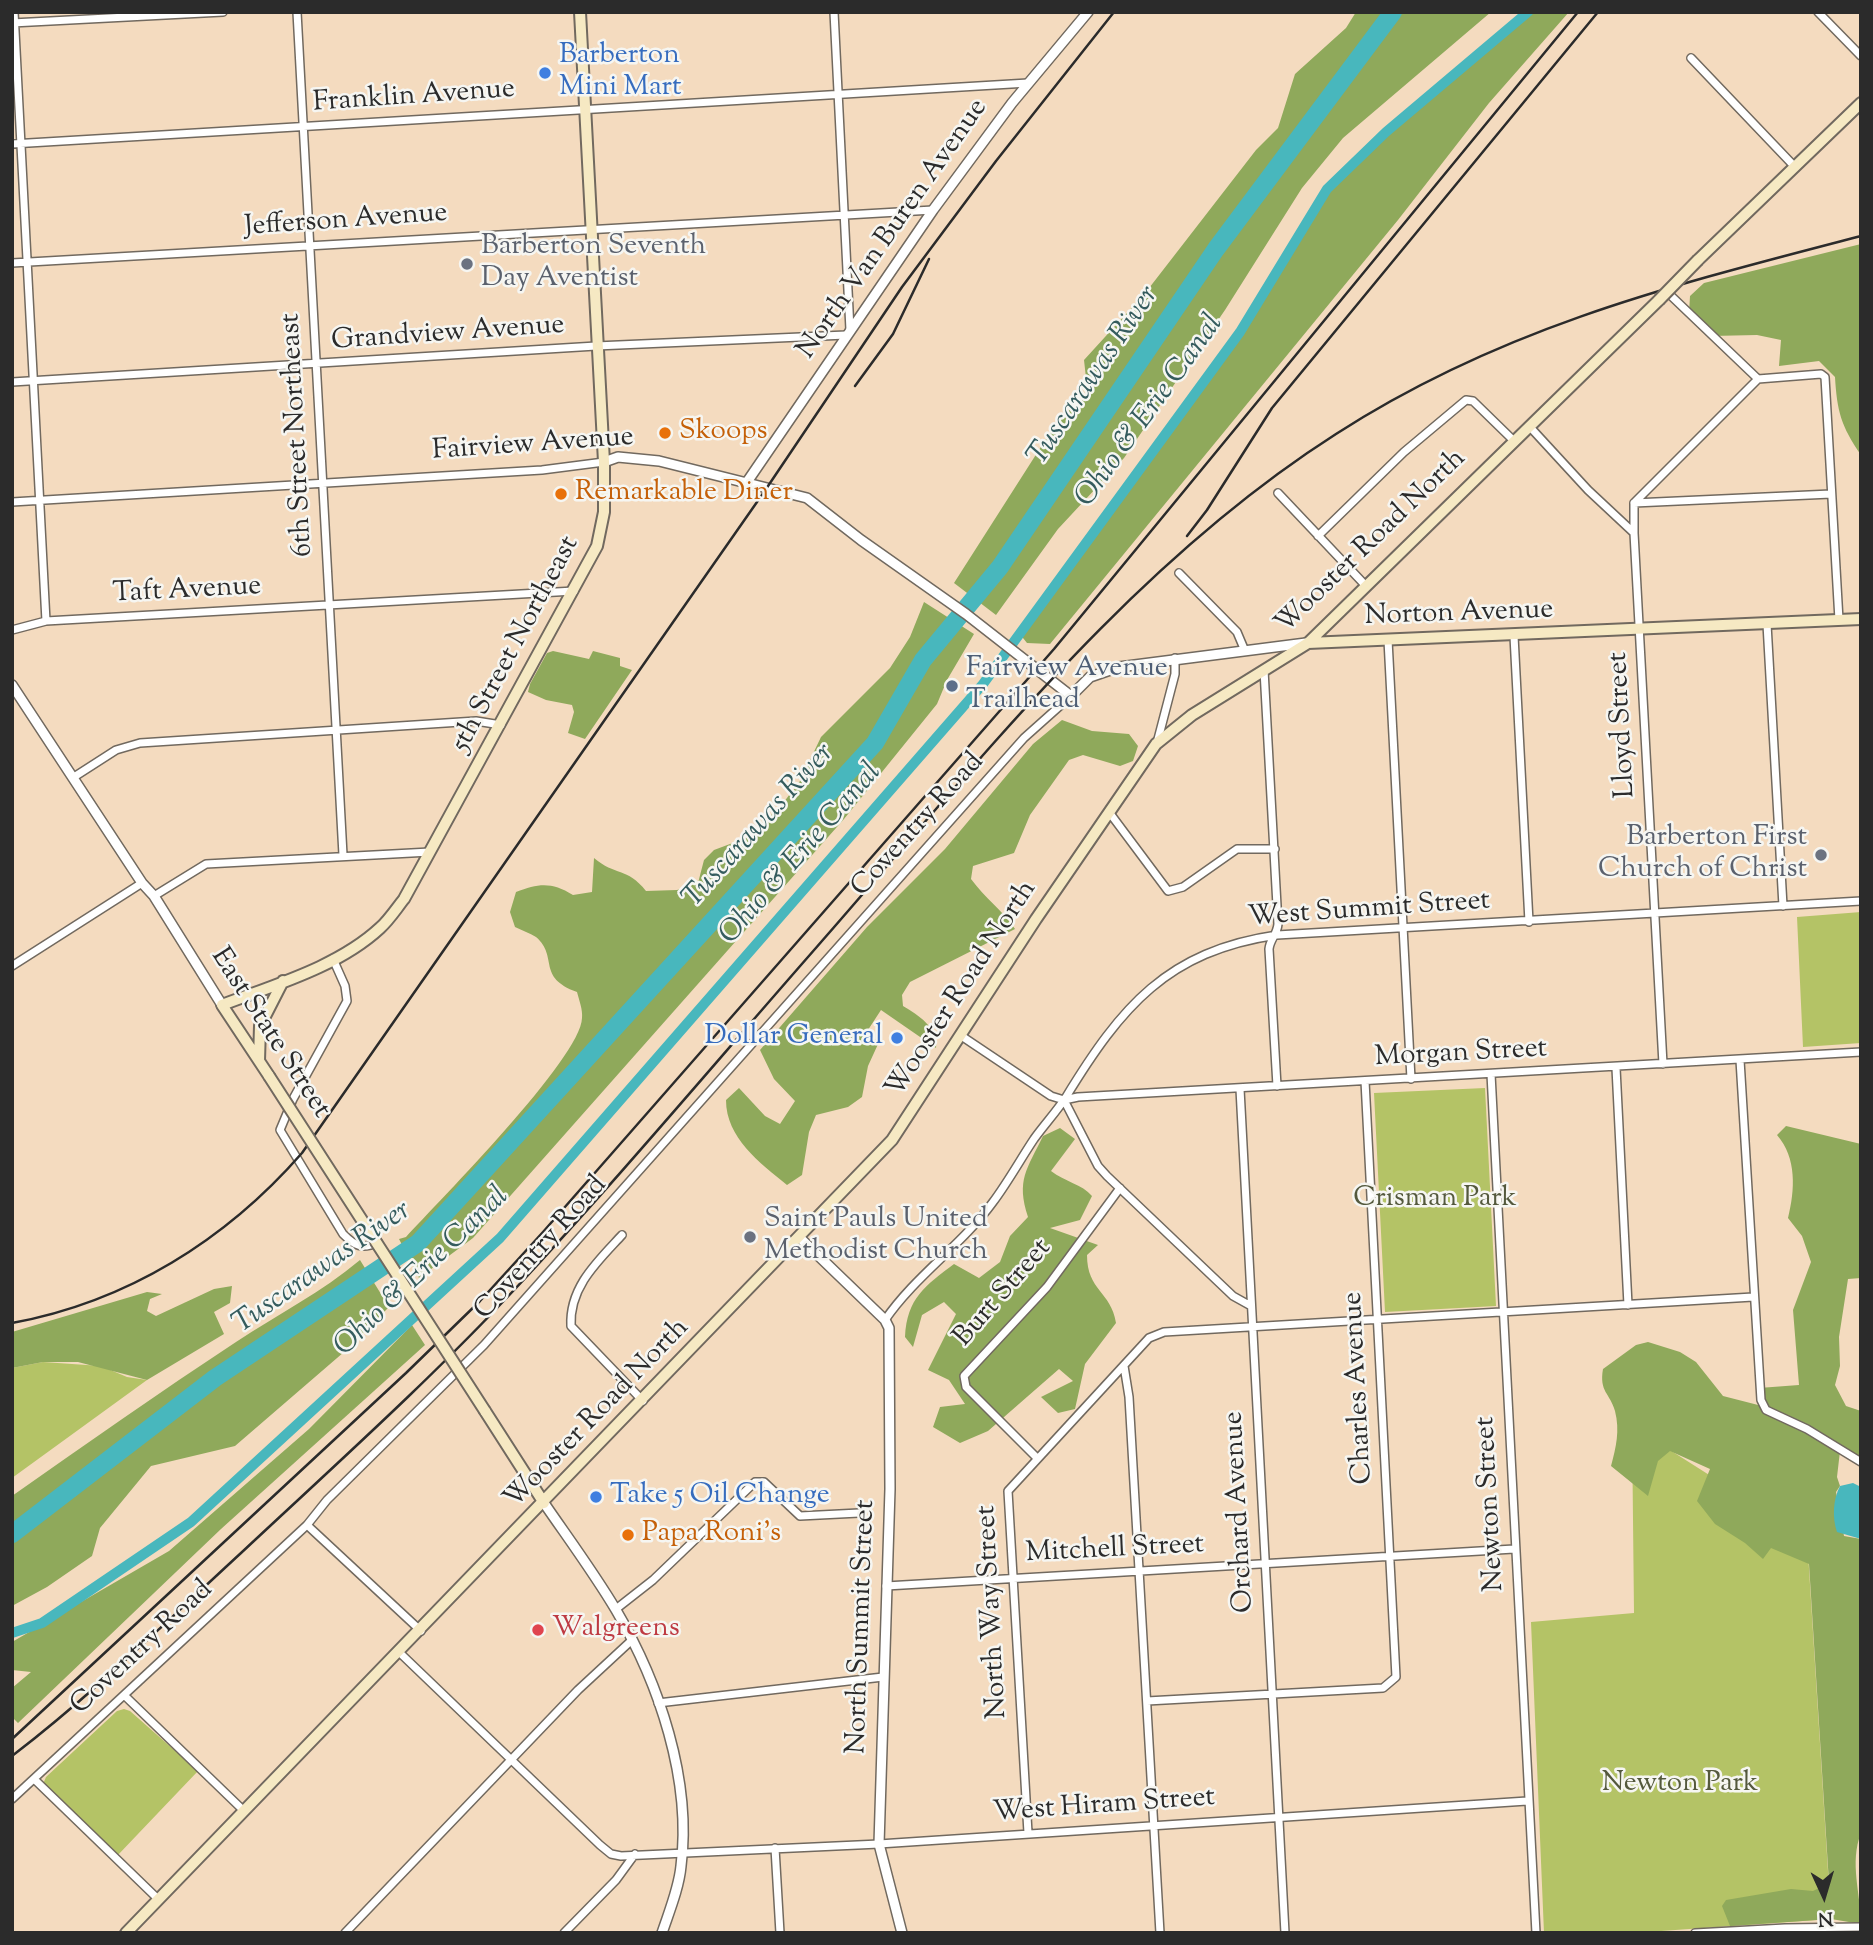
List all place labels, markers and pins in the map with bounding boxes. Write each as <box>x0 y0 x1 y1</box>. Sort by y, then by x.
place label: Barberton Mini Mart <box>559 40 681 106</box>
marker: Barberton Mini Mart <box>537 65 553 81</box>
place label: Barberton Seventh Day Aventist <box>481 231 706 297</box>
marker: Barberton Seventh Day Aventist <box>459 256 475 272</box>
place label: Skoops <box>679 416 767 450</box>
marker: Skoops <box>657 425 673 441</box>
place label: Remarkable Diner <box>575 477 793 511</box>
marker: Remarkable Diner <box>553 486 569 502</box>
place label: Fairview Avenue Trailhead <box>966 653 1168 719</box>
marker: Fairview Avenue Trailhead <box>944 678 960 694</box>
place label: Barberton First Church of Christ <box>1598 822 1807 888</box>
marker: Barberton First Church of Christ <box>1813 847 1829 863</box>
place label: Dollar General <box>705 1021 883 1055</box>
marker: Dollar General <box>889 1030 905 1046</box>
place label: Saint Pauls United Methodist Church <box>764 1204 988 1270</box>
marker: Saint Pauls United Methodist Church <box>742 1229 758 1245</box>
place label: Take 5 Oil Change <box>610 1480 830 1514</box>
marker: Take 5 Oil Change <box>588 1489 604 1505</box>
place label: Papa Roni's <box>642 1518 781 1552</box>
marker: Papa Roni's <box>620 1527 636 1543</box>
place label: Walgreens <box>552 1613 680 1647</box>
marker: Walgreens <box>530 1622 546 1638</box>

